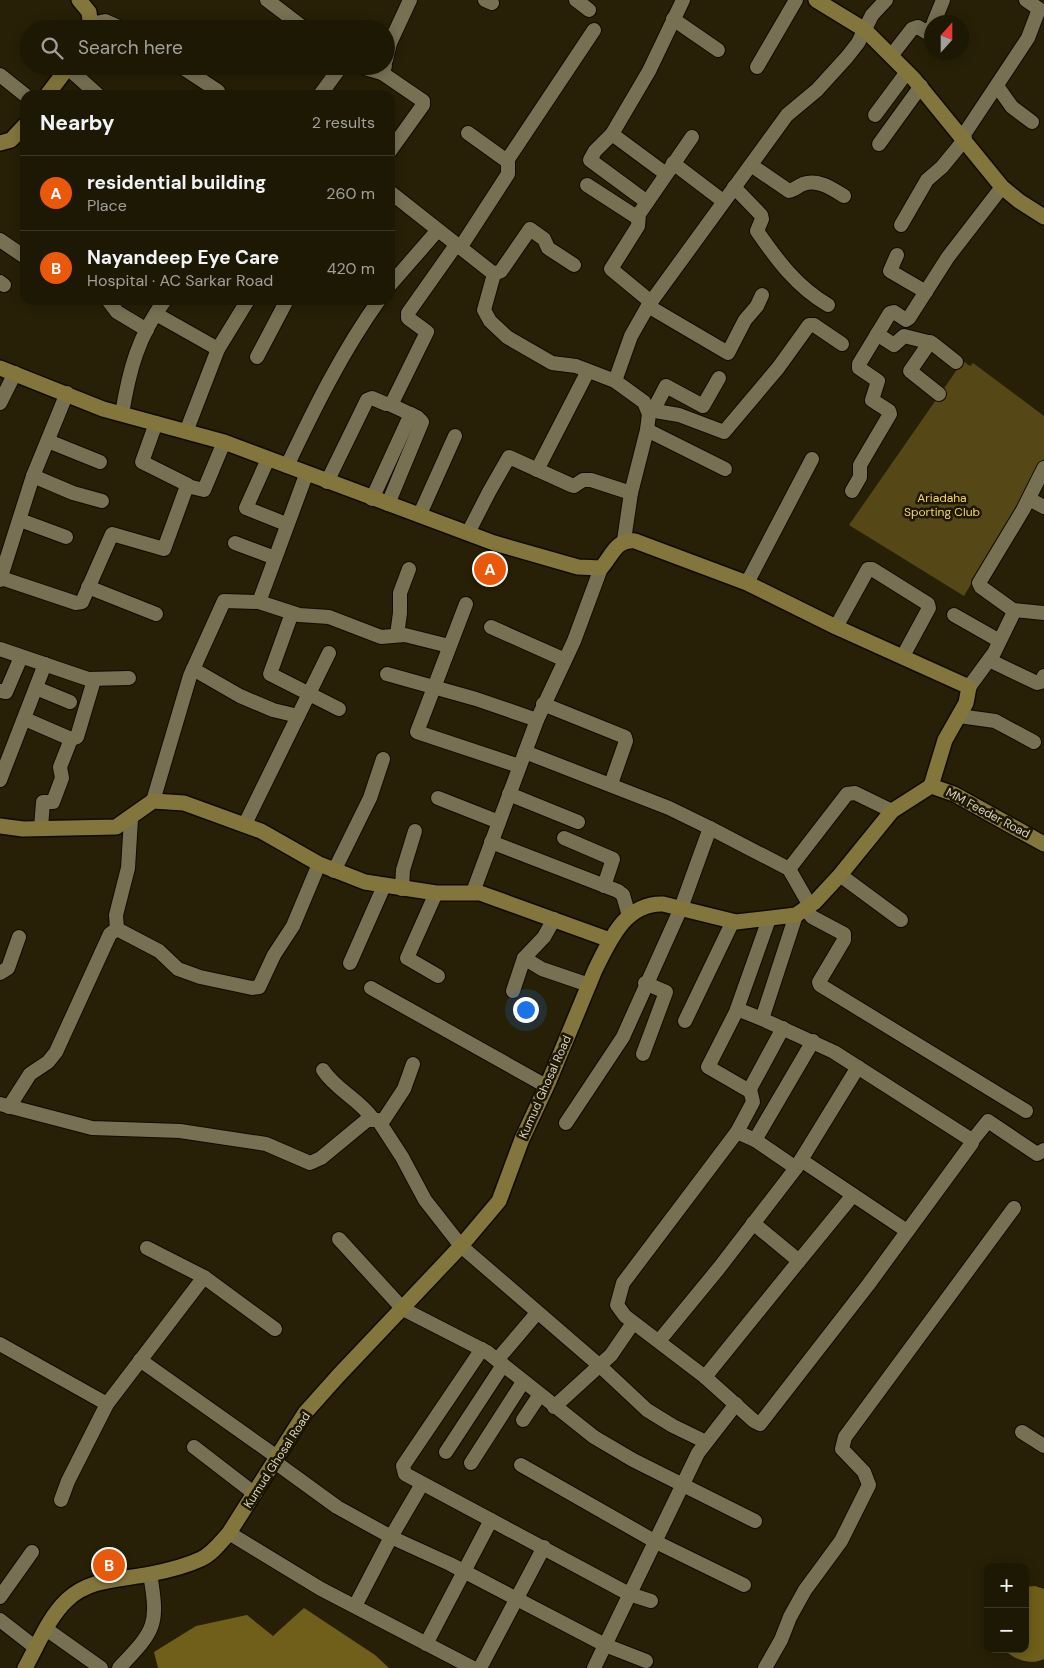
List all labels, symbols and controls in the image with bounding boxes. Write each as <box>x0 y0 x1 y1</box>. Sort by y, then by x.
north arrow <box>924 15 969 60</box>
search box <box>20 20 395 75</box>
icon: search <box>38 34 66 62</box>
text: Search here <box>78 35 183 60</box>
text: Nearby <box>40 109 114 137</box>
text: 2 results <box>312 112 375 133</box>
text: residential building <box>87 170 266 195</box>
text: A <box>50 183 62 204</box>
text: 260 m <box>326 183 375 204</box>
text: Place <box>87 195 127 216</box>
text: Nayandeep Eye Care <box>87 245 279 270</box>
text: B <box>51 258 61 279</box>
text: 420 m <box>327 258 375 279</box>
text: Hospital · AC Sarkar Road <box>87 270 273 291</box>
park label: Ariadaha Sporting Club <box>904 490 980 520</box>
pin: A <box>474 550 506 588</box>
street label: MM Feeder Road <box>943 784 1033 842</box>
your location <box>513 997 539 1023</box>
street label: Kumud Ghosal Road <box>515 1033 575 1141</box>
street label: Kumud Ghosal Road <box>240 1409 314 1511</box>
pin: B <box>93 1546 125 1584</box>
map controls <box>984 1563 1029 1653</box>
button: + <box>984 1563 1029 1608</box>
button: − <box>984 1608 1029 1653</box>

